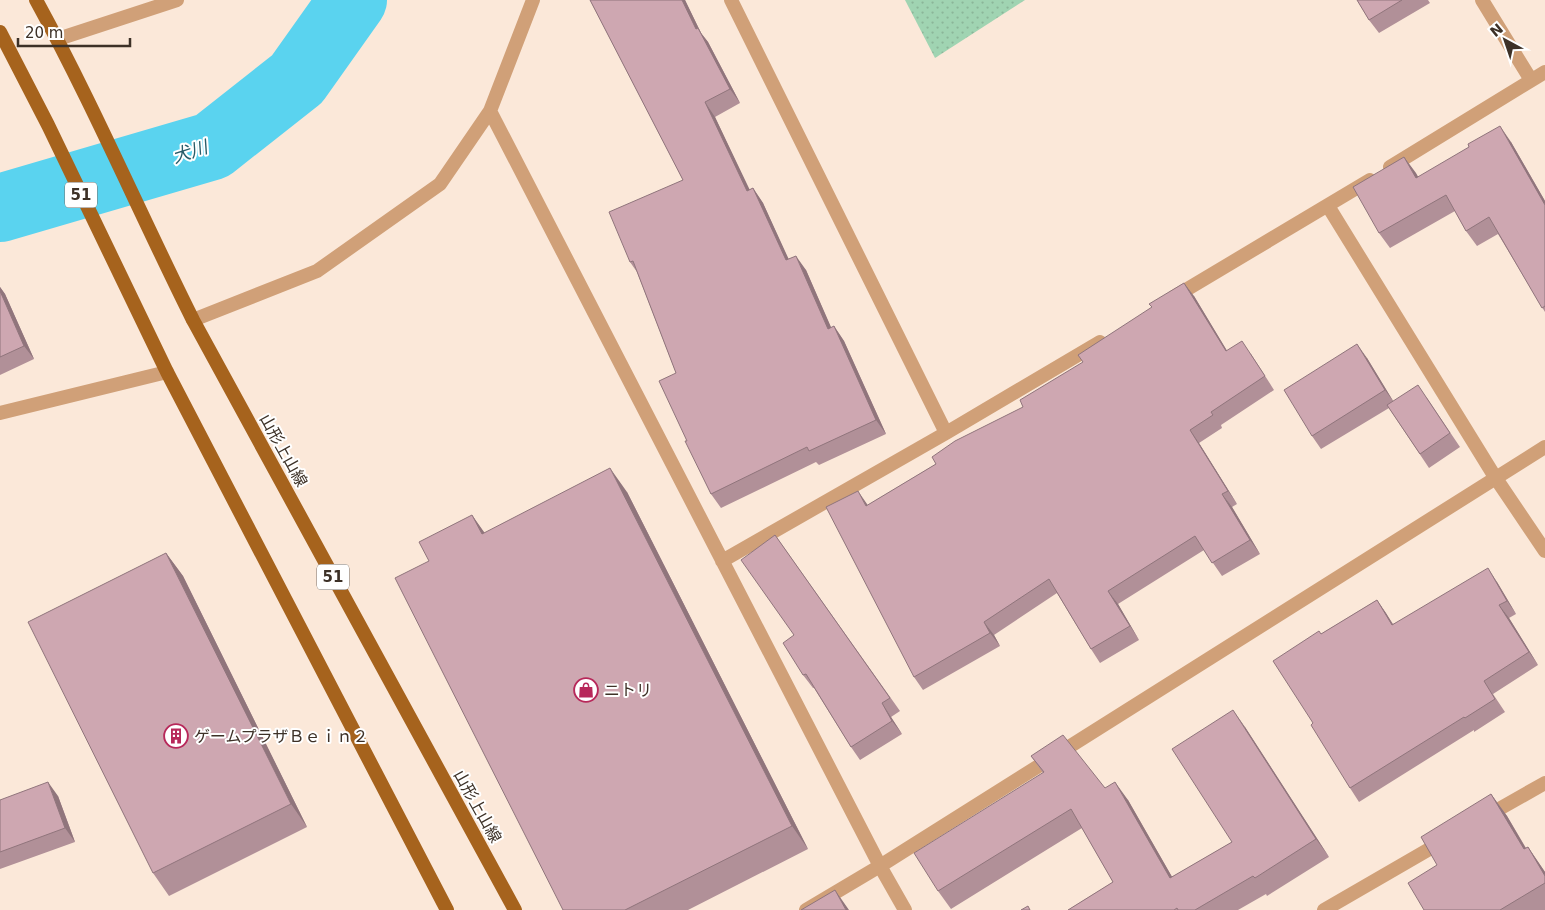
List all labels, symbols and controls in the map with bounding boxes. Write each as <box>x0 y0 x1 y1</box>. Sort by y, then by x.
scale bar <box>18 15 130 47</box>
north arrow <box>1480 15 1530 65</box>
text: N <box>1487 20 1506 40</box>
text: 20 m <box>25 24 63 42</box>
water label: 犬川 <box>169 135 212 167</box>
road number: 51 <box>65 182 97 208</box>
street label: 山形上山線 <box>256 411 311 490</box>
road number: 51 <box>317 564 349 590</box>
shop icon: ニトリ <box>573 677 599 703</box>
place label: ニトリ <box>604 681 652 700</box>
building icon: ゲームプラザＢｅｉｎ２ <box>163 723 189 749</box>
place label: ゲームプラザＢｅｉｎ２ <box>194 727 369 746</box>
street label: 山形上山線 <box>450 767 505 846</box>

